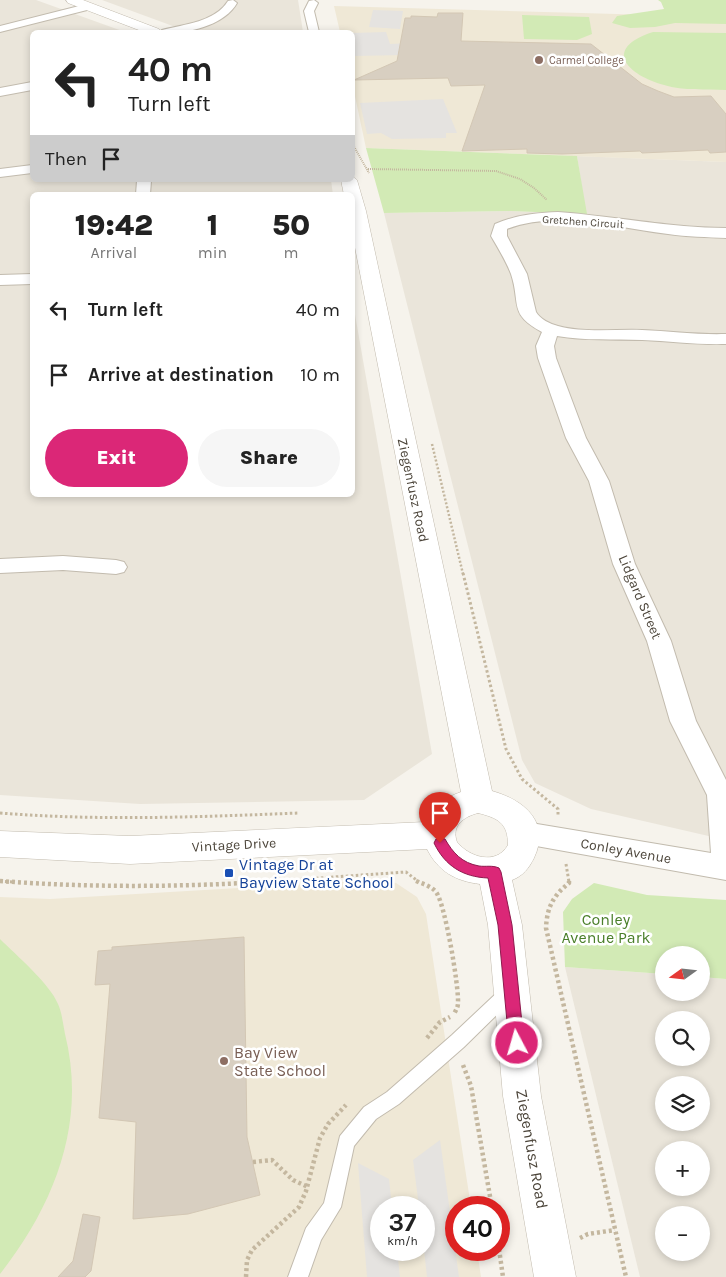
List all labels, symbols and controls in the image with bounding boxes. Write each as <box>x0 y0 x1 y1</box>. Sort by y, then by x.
text: 40 m <box>128 49 213 90</box>
icon: left <box>45 50 110 115</box>
marker: Carmel College <box>533 54 545 66</box>
place label: Carmel College <box>549 54 624 67</box>
text: Turn left <box>128 91 211 117</box>
icon: arrive <box>97 145 125 173</box>
text: Then <box>45 148 87 170</box>
text: 19:42 <box>75 207 153 243</box>
text: 1 <box>207 207 218 243</box>
text: 50 <box>272 207 310 243</box>
street label: Gretchen Circuit <box>542 213 624 231</box>
text: Arrival <box>90 243 137 262</box>
text: min <box>198 243 227 262</box>
text: m <box>284 243 299 262</box>
icon: left <box>45 296 73 324</box>
text: Turn left <box>88 299 163 321</box>
text: 40 m <box>296 299 340 321</box>
icon: arrive <box>45 361 73 389</box>
text: Arrive at destination <box>88 364 274 386</box>
text: 10 m <box>300 364 340 386</box>
button: Exit <box>45 429 188 487</box>
button: Share <box>198 429 340 487</box>
street label: Ziegenfusz Road <box>394 436 432 544</box>
street label: Lidgard Street <box>615 552 665 642</box>
pin <box>419 792 461 843</box>
icon: arrive <box>426 799 454 827</box>
street label: Vintage Drive <box>191 834 277 856</box>
street label: Conley Avenue <box>579 835 673 867</box>
place label: Vintage Dr at Bayview State School <box>239 855 394 892</box>
marker: Vintage Dr at Bayview State School <box>223 867 235 879</box>
park label: Conley Avenue Park <box>562 910 650 947</box>
north arrow <box>655 946 710 1001</box>
map controls <box>655 946 710 1261</box>
button: search <box>655 1011 710 1066</box>
position arrow <box>490 1016 542 1068</box>
place label: Bay View State School <box>234 1043 326 1080</box>
marker: Bay View State School <box>218 1055 230 1067</box>
button: layers <box>655 1076 710 1131</box>
street label: Ziegenfusz Road <box>512 1088 552 1210</box>
button: + <box>655 1141 710 1196</box>
speed limit sign: 40 <box>445 1196 510 1261</box>
button: − <box>655 1206 710 1261</box>
text: 37 <box>388 1208 416 1237</box>
text: km/h <box>387 1234 418 1248</box>

